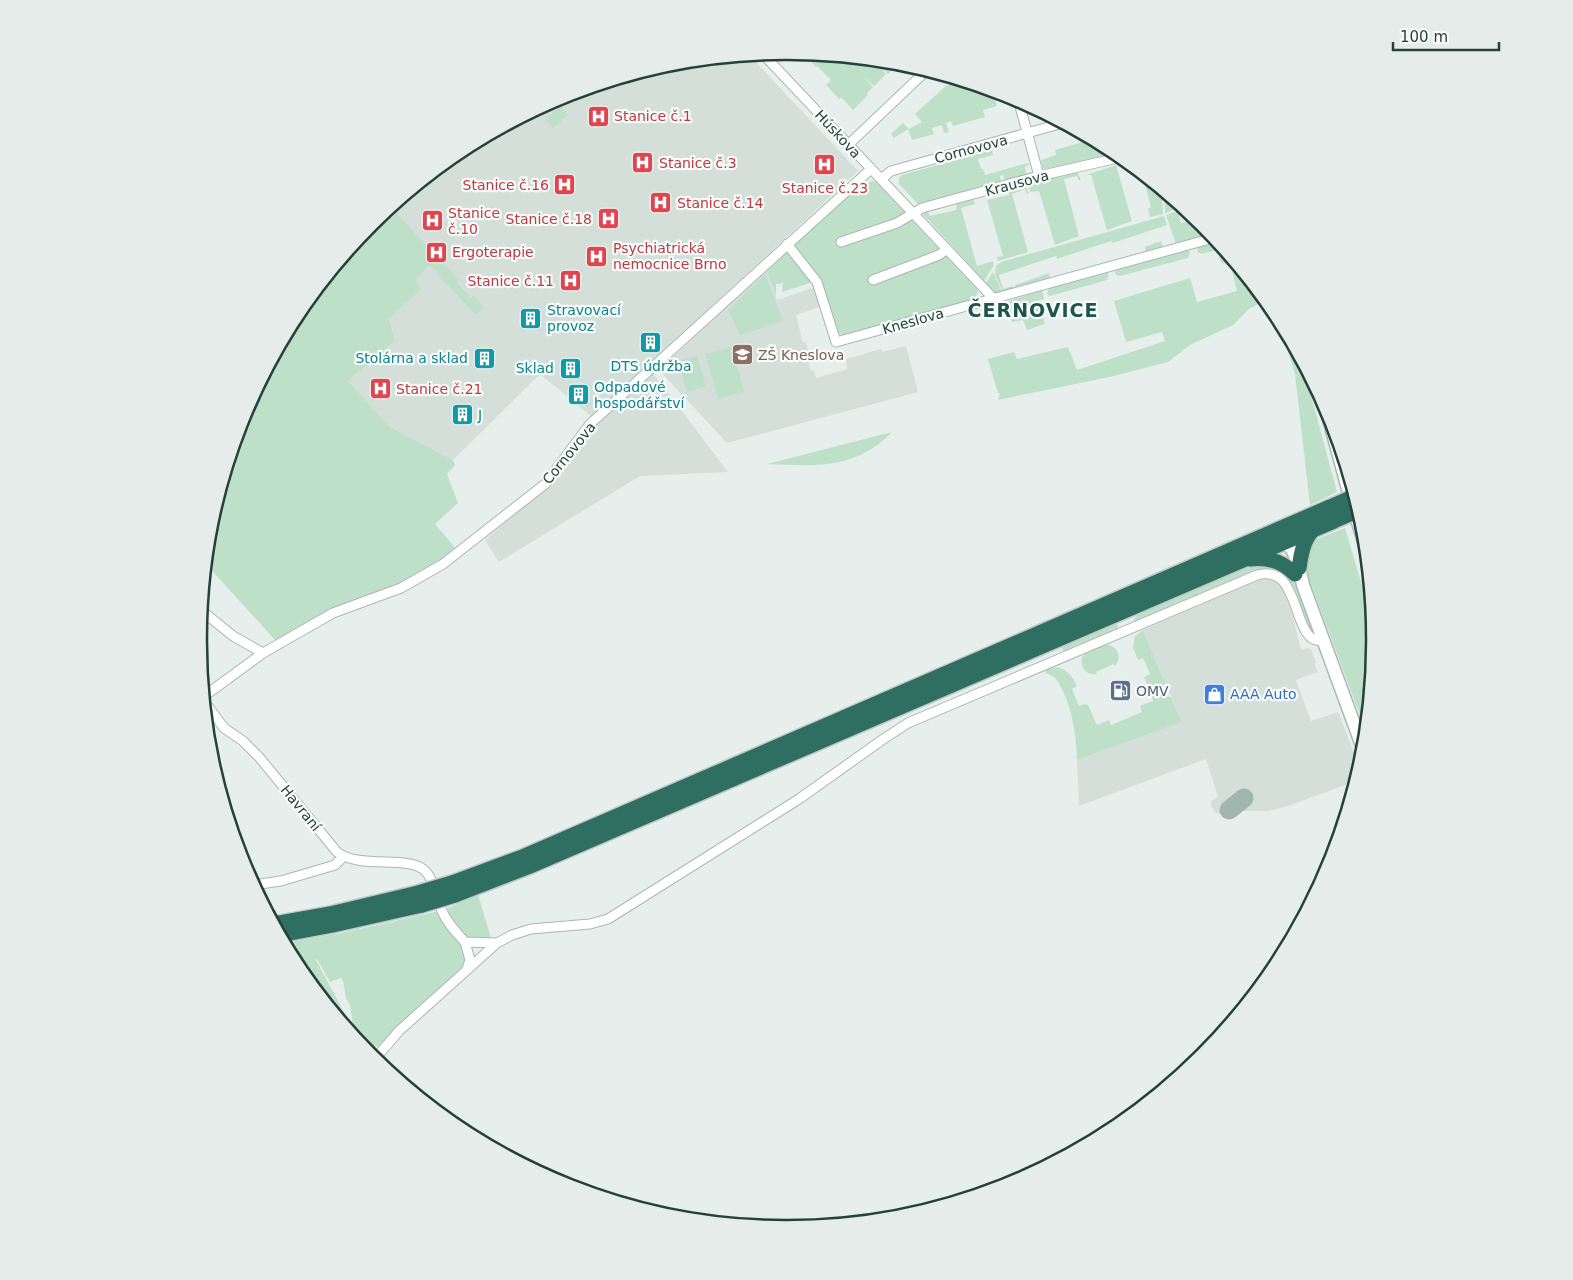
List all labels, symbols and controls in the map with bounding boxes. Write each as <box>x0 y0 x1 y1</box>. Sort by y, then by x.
scale bar <box>1393 20 1499 52</box>
text: 100 m <box>1400 28 1448 46</box>
hospital icon: Stanice č.1 <box>586 104 610 128</box>
street label: Húskova <box>812 107 864 161</box>
place label: Stanice č.1 <box>614 108 692 124</box>
street label: Cornovova <box>933 132 1009 166</box>
hospital icon: Stanice č.3 <box>631 151 655 175</box>
hospital icon: Stanice č.23 <box>813 153 837 177</box>
place label: Stanice č.3 <box>659 155 737 171</box>
street label: Krausova <box>983 167 1051 199</box>
hospital icon: Stanice č.16 <box>553 173 577 197</box>
place label: Stanice č.16 <box>463 177 549 193</box>
place label: Stanice č.23 <box>782 180 868 196</box>
hospital icon: Stanice č.14 <box>649 191 673 215</box>
place label: Stanice č.14 <box>677 195 764 211</box>
place label: Stanice č.10 <box>448 205 500 237</box>
hospital icon: Stanice č.18 <box>596 207 620 231</box>
hospital icon: Stanice č.10 <box>420 209 444 233</box>
place label: Stanice č.18 <box>506 211 592 227</box>
hospital icon: Ergoterapie <box>424 240 448 264</box>
place label: Psychiatrická nemocnice Brno <box>613 240 726 272</box>
place label: Ergoterapie <box>452 244 534 260</box>
hospital icon: Psychiatrická nemocnice Brno <box>585 244 609 268</box>
hospital icon: Stanice č.11 <box>558 269 582 293</box>
place label: Stanice č.11 <box>468 273 554 289</box>
district label: ČERNOVICE <box>968 298 1098 321</box>
place label: Stravovací provoz <box>547 302 622 334</box>
street label: Kneslova <box>880 305 946 337</box>
building icon: Stravovací provoz <box>519 306 543 330</box>
building icon: DTS údržba <box>639 331 663 355</box>
school or university icon: ZŠ Kneslova <box>730 343 754 367</box>
building icon: Stolárna a sklad <box>472 346 496 370</box>
place label: ZŠ Kneslova <box>758 346 844 363</box>
place label: Stolárna a sklad <box>355 350 468 366</box>
building icon: Sklad <box>558 356 582 380</box>
place label: DTS údržba <box>611 358 692 374</box>
place label: Sklad <box>516 360 554 376</box>
hospital icon: Stanice č.21 <box>368 377 392 401</box>
place label: Odpadové hospodářství <box>594 379 685 411</box>
place label: Stanice č.21 <box>396 381 482 397</box>
building icon: Odpadové hospodářství <box>566 383 590 407</box>
building icon: J <box>450 403 474 427</box>
place label: J <box>477 407 482 423</box>
street label: Cornovova <box>539 419 599 487</box>
fuel station icon: OMV <box>1108 679 1132 703</box>
shop icon: AAA Auto <box>1202 682 1226 706</box>
place label: OMV <box>1136 683 1169 699</box>
place label: AAA Auto <box>1230 686 1296 702</box>
street label: Havraní <box>278 782 325 835</box>

